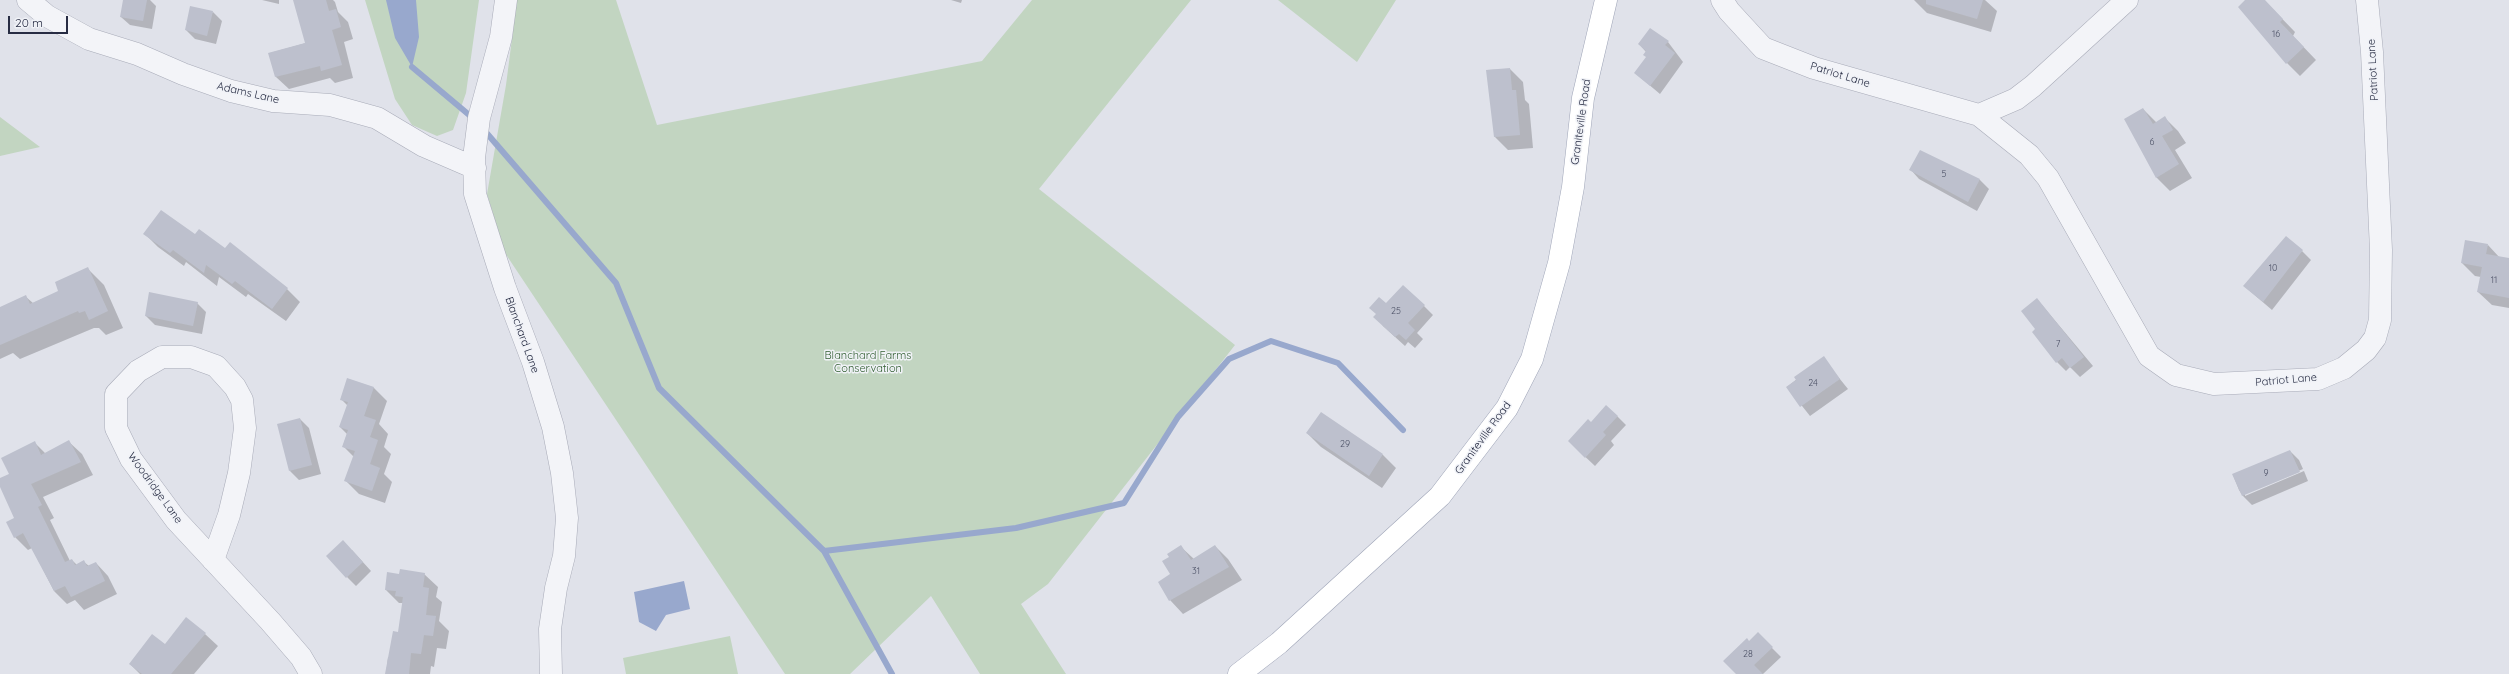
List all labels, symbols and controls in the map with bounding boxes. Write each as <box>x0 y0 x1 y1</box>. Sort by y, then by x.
scale bar <box>10 8 70 34</box>
text: 20 m <box>15 15 43 30</box>
house number: 16 <box>2272 29 2280 39</box>
street label: Patriot Lane <box>2365 39 2381 101</box>
street label: Patriot Lane <box>1808 60 1872 90</box>
street label: Graniteville Road <box>1568 78 1594 166</box>
street label: Adams Lane <box>215 79 281 107</box>
house number: 6 <box>2150 137 2154 147</box>
house number: 5 <box>1942 169 1946 179</box>
house number: 10 <box>2269 263 2277 273</box>
house number: 11 <box>2491 275 2497 285</box>
street label: Blanchard Lane <box>502 295 542 375</box>
house number: 25 <box>1391 306 1401 316</box>
house number: 7 <box>2056 339 2060 349</box>
park label: Blanchard Farms Conservation <box>824 349 912 375</box>
street label: Patriot Lane <box>2255 371 2317 389</box>
house number: 24 <box>1808 378 1818 388</box>
street label: Graniteville Road <box>1452 399 1514 477</box>
house number: 29 <box>1340 439 1350 449</box>
street label: Woodridge Lane <box>125 450 185 526</box>
house number: 9 <box>2263 468 2269 478</box>
house number: 31 <box>1192 566 1200 576</box>
house number: 28 <box>1743 649 1753 659</box>

